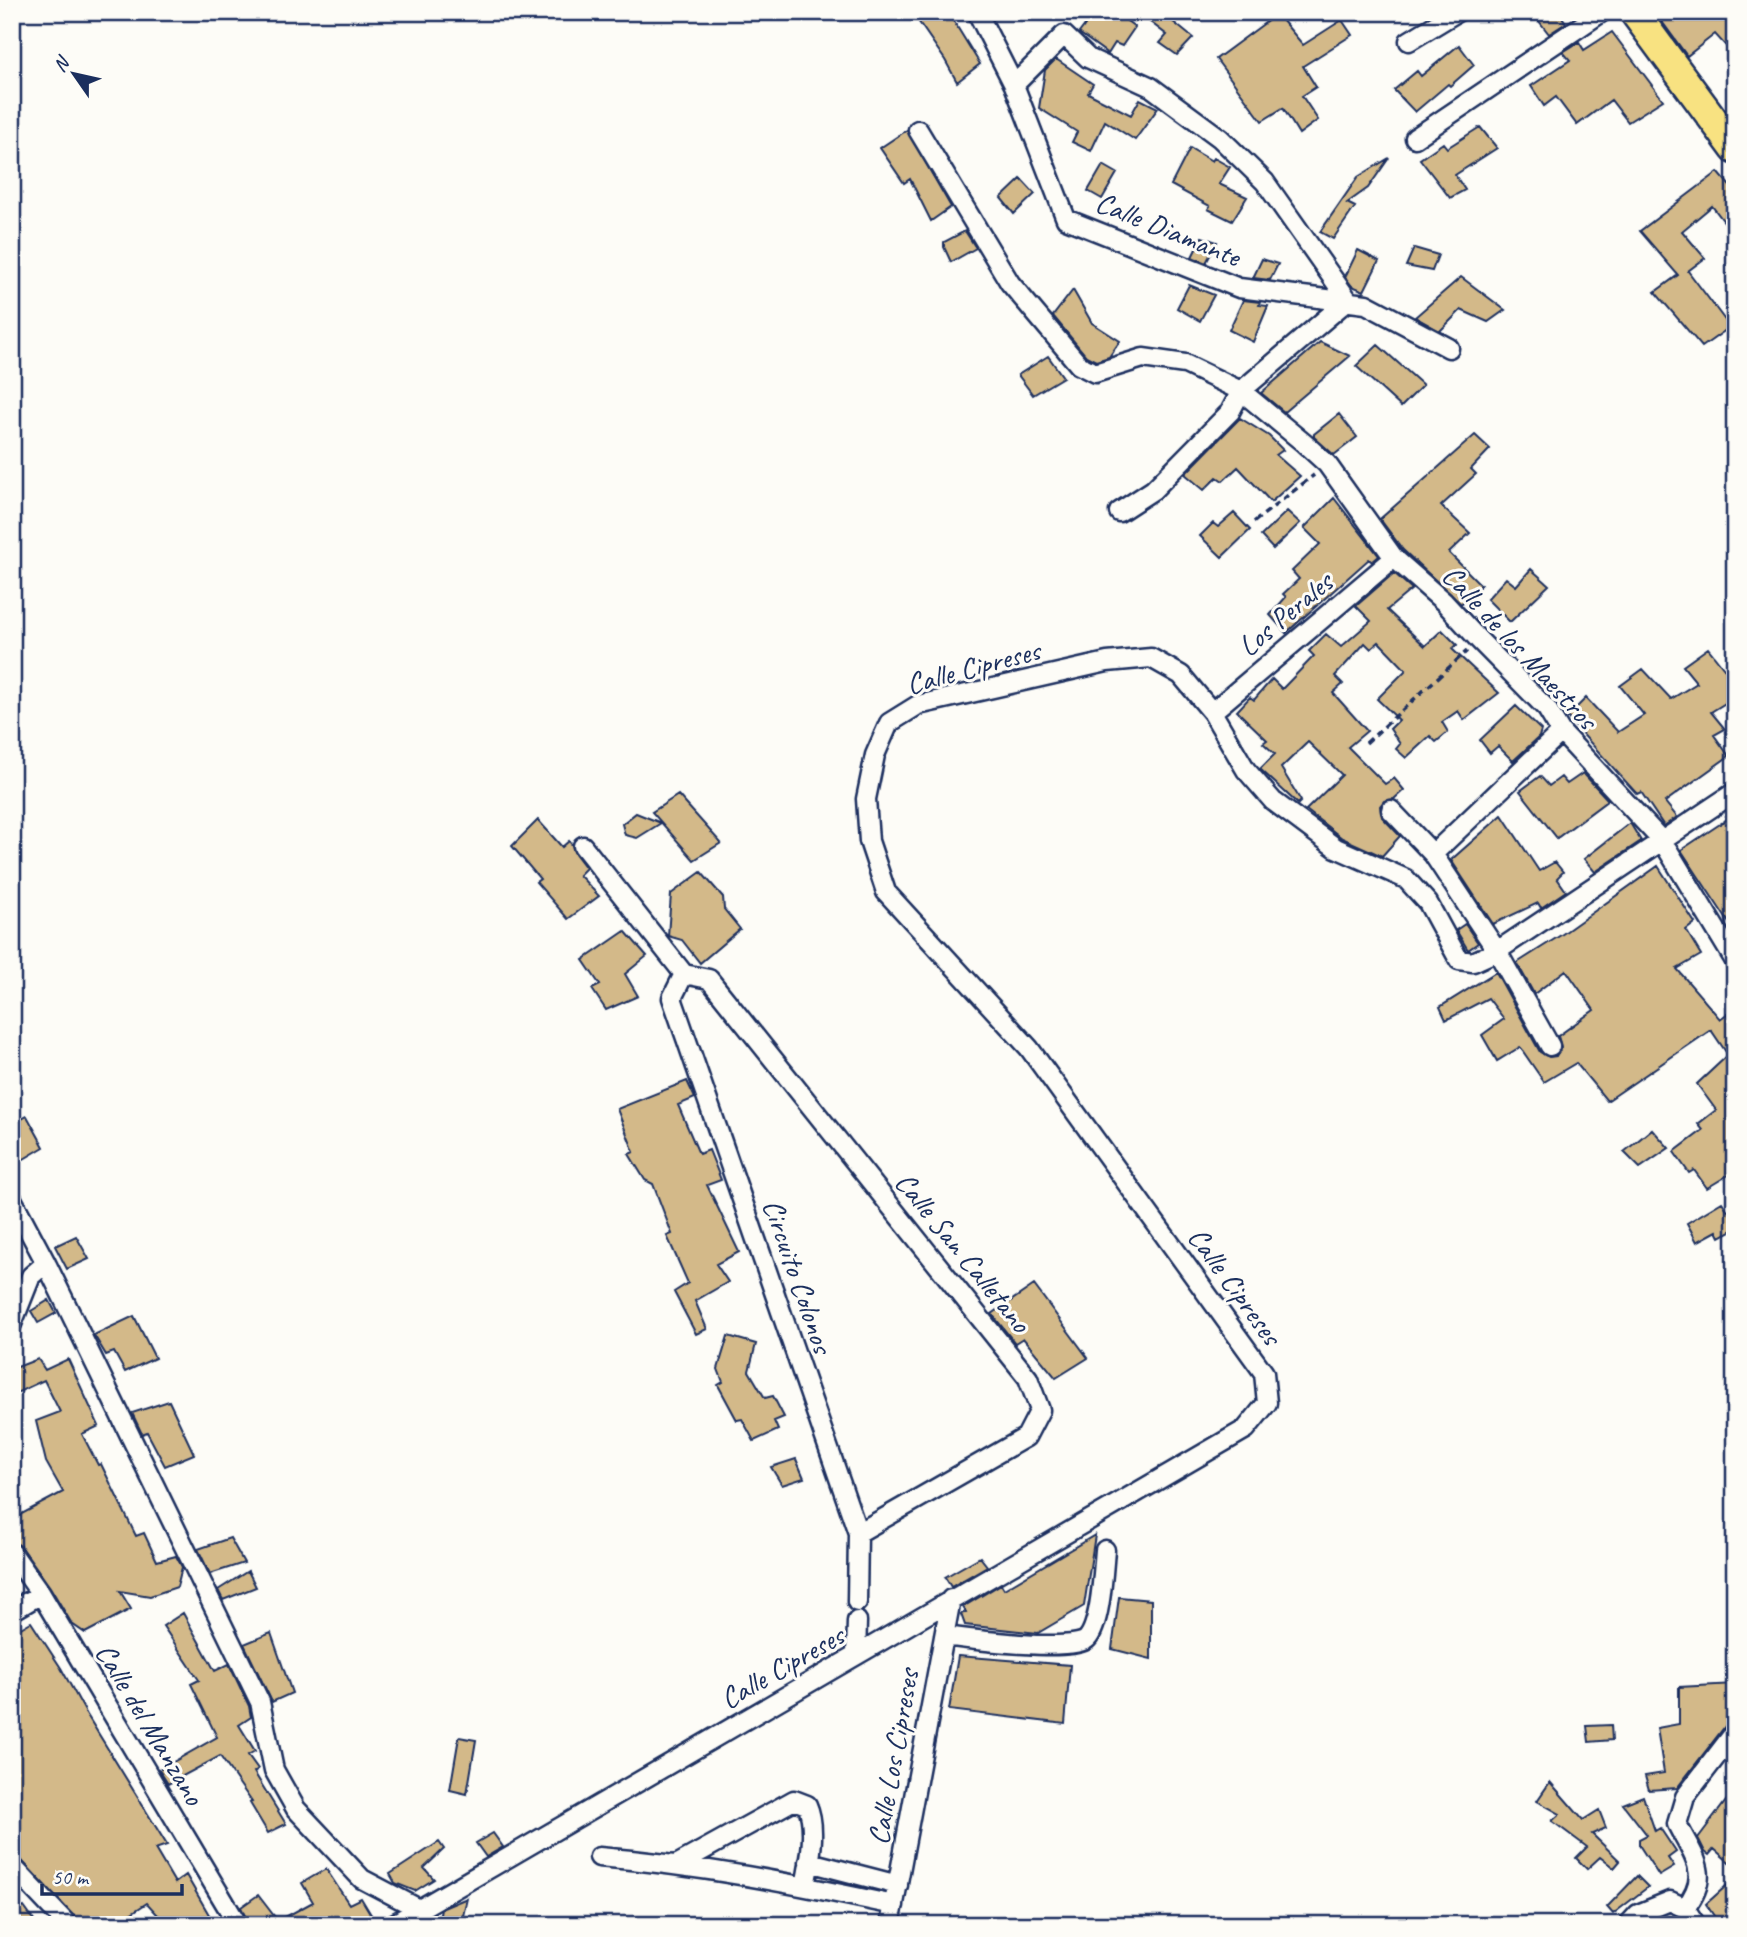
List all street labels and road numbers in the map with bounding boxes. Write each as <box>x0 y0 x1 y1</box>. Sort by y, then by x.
street label: Calle Diamante <box>1090 183 1248 276</box>
street label: Calle de los Maestros <box>1434 557 1608 739</box>
street label: Los Perales <box>1230 562 1342 665</box>
street label: Calle Cipreses <box>902 630 1047 703</box>
street label: Calle San Calletano <box>887 1164 1040 1341</box>
street label: Circuito Colonos <box>754 1194 843 1361</box>
street label: Calle Cipreses <box>1179 1220 1292 1355</box>
street label: Calle Cipreses <box>713 1615 853 1718</box>
street label: Calle del Manzano <box>87 1636 214 1813</box>
street label: Calle Los Cipreses <box>859 1664 928 1848</box>

